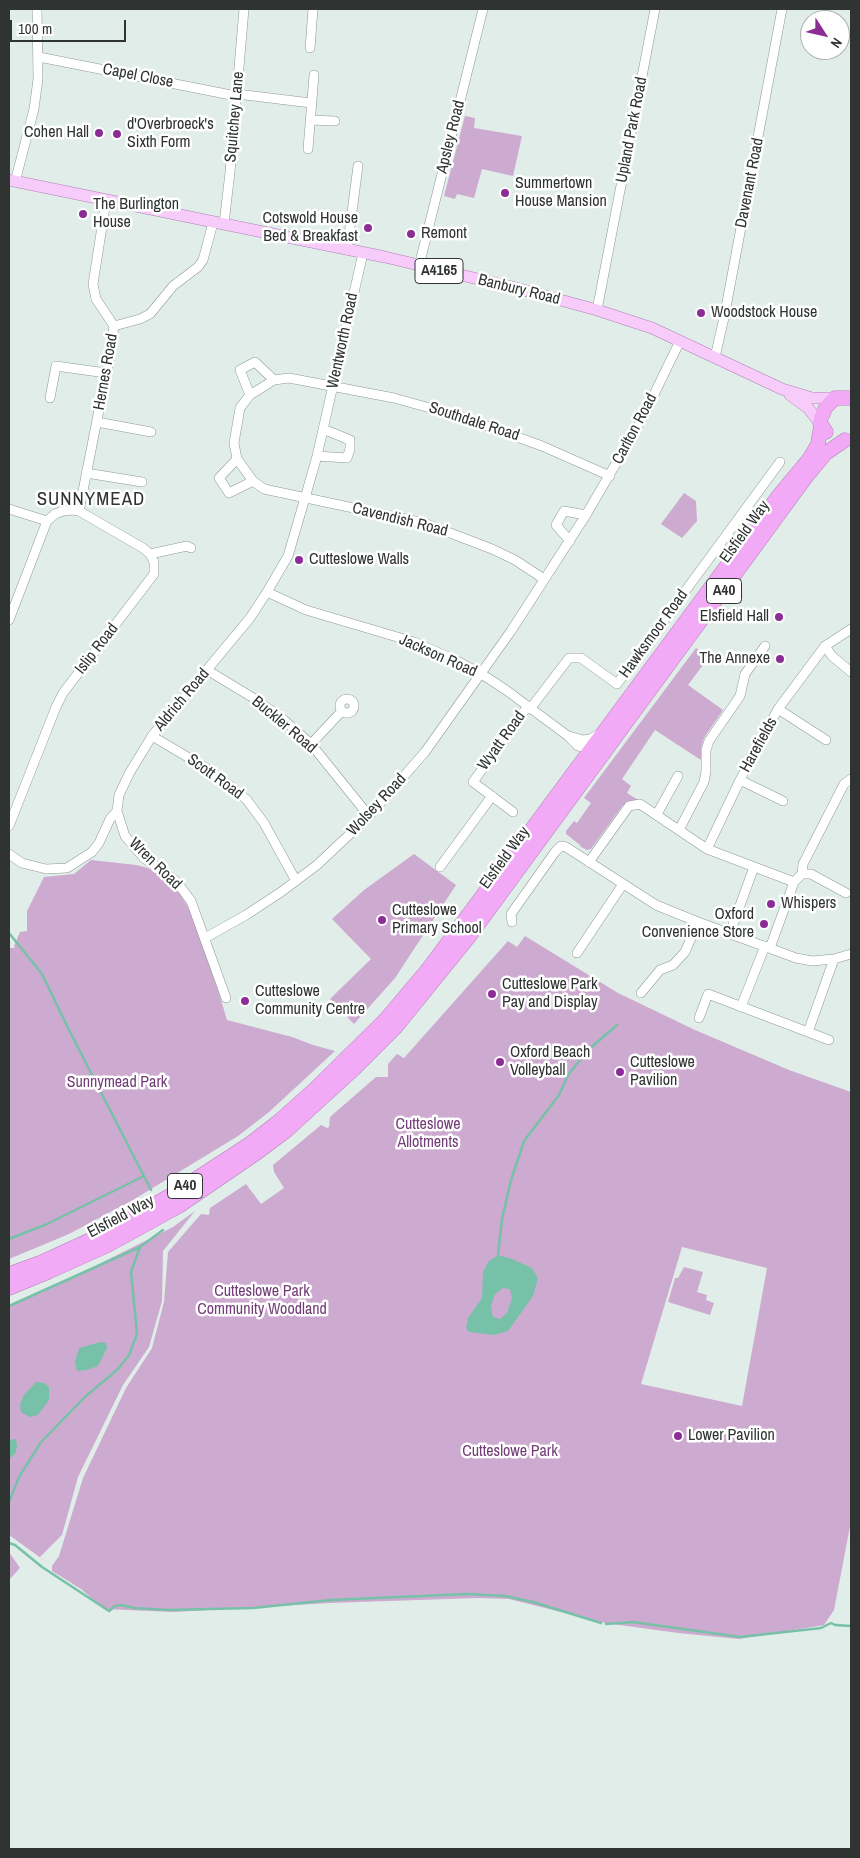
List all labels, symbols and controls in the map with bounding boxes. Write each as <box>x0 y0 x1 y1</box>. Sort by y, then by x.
scale bar <box>12 10 129 42</box>
north arrow <box>800 10 850 60</box>
text: 100 m <box>18 18 52 39</box>
text: N <box>827 34 846 52</box>
street label: Capel Close <box>101 60 175 92</box>
street label: Squitchey Lane <box>221 71 249 163</box>
street label: Upland Park Road <box>612 76 652 184</box>
street label: Apsley Road <box>433 99 469 175</box>
place label: d'Overbroeck's Sixth Form <box>127 115 214 153</box>
place label: Cohen Hall <box>24 123 89 143</box>
marker: Cohen Hall <box>93 127 105 139</box>
marker: d'Overbroeck's Sixth Form <box>111 128 123 140</box>
street label: Davenant Road <box>732 136 768 230</box>
place label: Summertown House Mansion <box>515 174 607 212</box>
marker: Summertown House Mansion <box>499 187 511 199</box>
place label: The Burlington House <box>93 195 179 233</box>
marker: The Burlington House <box>77 208 89 220</box>
place label: Cotswold House Bed & Breakfast <box>262 209 358 247</box>
marker: Cotswold House Bed & Breakfast <box>362 222 374 234</box>
place label: Remont <box>421 224 467 244</box>
marker: Remont <box>405 228 417 240</box>
road number: A4165 <box>415 258 463 284</box>
street label: Banbury Road <box>476 271 562 309</box>
street label: Wentworth Road <box>323 291 363 391</box>
place label: Woodstock House <box>711 303 817 323</box>
marker: Woodstock House <box>695 307 707 319</box>
street label: Hernes Road <box>90 332 122 412</box>
street label: Carlton Road <box>608 390 662 468</box>
street label: Southdale Road <box>426 398 522 446</box>
district label: SUNNYMEAD <box>36 489 146 511</box>
street label: Elsfield Way <box>716 497 774 567</box>
street label: Cavendish Road <box>350 499 450 541</box>
place label: Cutteslowe Walls <box>309 550 409 570</box>
marker: Cutteslowe Walls <box>293 554 305 566</box>
road number: A40 <box>706 578 742 604</box>
street label: Hawksmoor Road <box>616 586 692 682</box>
place label: Elsfield Hall <box>700 607 769 627</box>
marker: Elsfield Hall <box>773 611 785 623</box>
street label: Islip Road <box>71 620 123 678</box>
street label: Jackson Road <box>396 630 480 682</box>
place label: The Annexe <box>699 649 770 669</box>
marker: The Annexe <box>774 653 786 665</box>
street label: Aldrich Road <box>150 665 214 735</box>
street label: Buckler Road <box>248 692 320 758</box>
street label: Wyatt Road <box>474 708 530 774</box>
street label: Harefields <box>736 714 782 776</box>
street label: Scott Road <box>183 750 247 804</box>
street label: Wolsey Road <box>343 770 411 840</box>
street label: Elsfield Way <box>476 823 534 893</box>
street label: Wren Road <box>125 834 185 894</box>
place label: Whispers <box>781 894 836 914</box>
marker: Whispers <box>765 898 777 910</box>
place label: Cutteslowe Primary School <box>392 901 482 939</box>
place label: Oxford Convenience Store <box>642 905 754 943</box>
marker: Cutteslowe Primary School <box>376 914 388 926</box>
marker: Oxford Convenience Store <box>758 918 770 930</box>
place label: Cutteslowe Park Pay and Display <box>502 975 598 1013</box>
place label: Cutteslowe Community Centre <box>255 982 365 1020</box>
marker: Cutteslowe Park Pay and Display <box>486 988 498 1000</box>
marker: Cutteslowe Community Centre <box>239 995 251 1007</box>
place label: Oxford Beach Volleyball <box>510 1043 590 1081</box>
place label: Cutteslowe Pavilion <box>630 1053 695 1091</box>
marker: Oxford Beach Volleyball <box>494 1056 506 1068</box>
marker: Cutteslowe Pavilion <box>614 1066 626 1078</box>
park label: Sunnymead Park <box>67 1073 167 1093</box>
park label: Cutteslowe Allotments <box>396 1115 460 1153</box>
road number: A40 <box>168 1174 202 1198</box>
street label: Elsfield Way <box>85 1192 157 1242</box>
park label: Cutteslowe Park Community Woodland <box>197 1282 327 1320</box>
place label: Lower Pavilion <box>688 1426 775 1446</box>
marker: Lower Pavilion <box>672 1430 684 1442</box>
park label: Cutteslowe Park <box>462 1442 558 1462</box>

